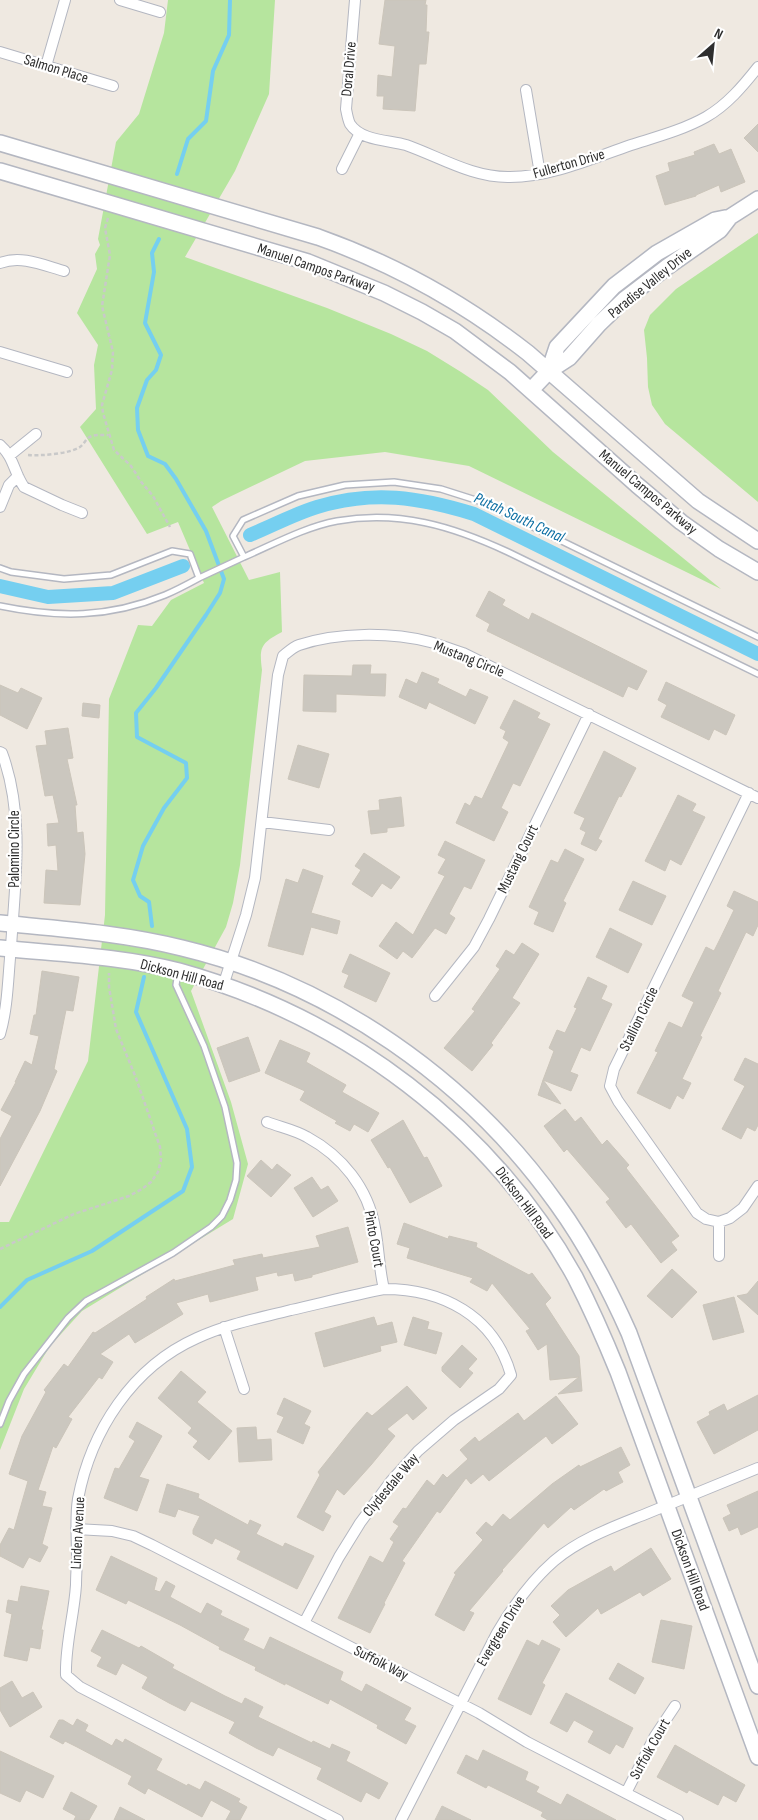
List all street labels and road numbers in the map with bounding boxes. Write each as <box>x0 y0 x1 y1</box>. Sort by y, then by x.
street label: Doral Drive <box>337 41 361 97</box>
street label: Salmon Place <box>21 50 91 88</box>
street label: Fullerton Drive <box>531 145 607 183</box>
street label: Manuel Campos Parkway <box>255 239 377 297</box>
street label: Paradise Valley Drive <box>604 243 696 323</box>
street label: Manuel Campos Parkway <box>595 445 701 539</box>
street label: Mustang Circle <box>431 636 507 682</box>
street label: Palomino Circle <box>5 810 24 888</box>
street label: Mustang Court <box>493 821 543 897</box>
street label: Dickson Hill Road <box>138 955 226 995</box>
street label: Stallion Circle <box>615 984 663 1054</box>
street label: Dickson Hill Road <box>491 1163 557 1243</box>
street label: Pinto Court <box>360 1209 388 1269</box>
street label: Clydesdale Way <box>359 1449 423 1521</box>
street label: Linden Avenue <box>67 1496 89 1570</box>
street label: Dickson Hill Road <box>666 1527 714 1613</box>
street label: Evergreen Drive <box>473 1592 529 1670</box>
street label: Suffolk Way <box>350 1641 412 1685</box>
street label: Suffolk Court <box>625 1715 675 1783</box>

